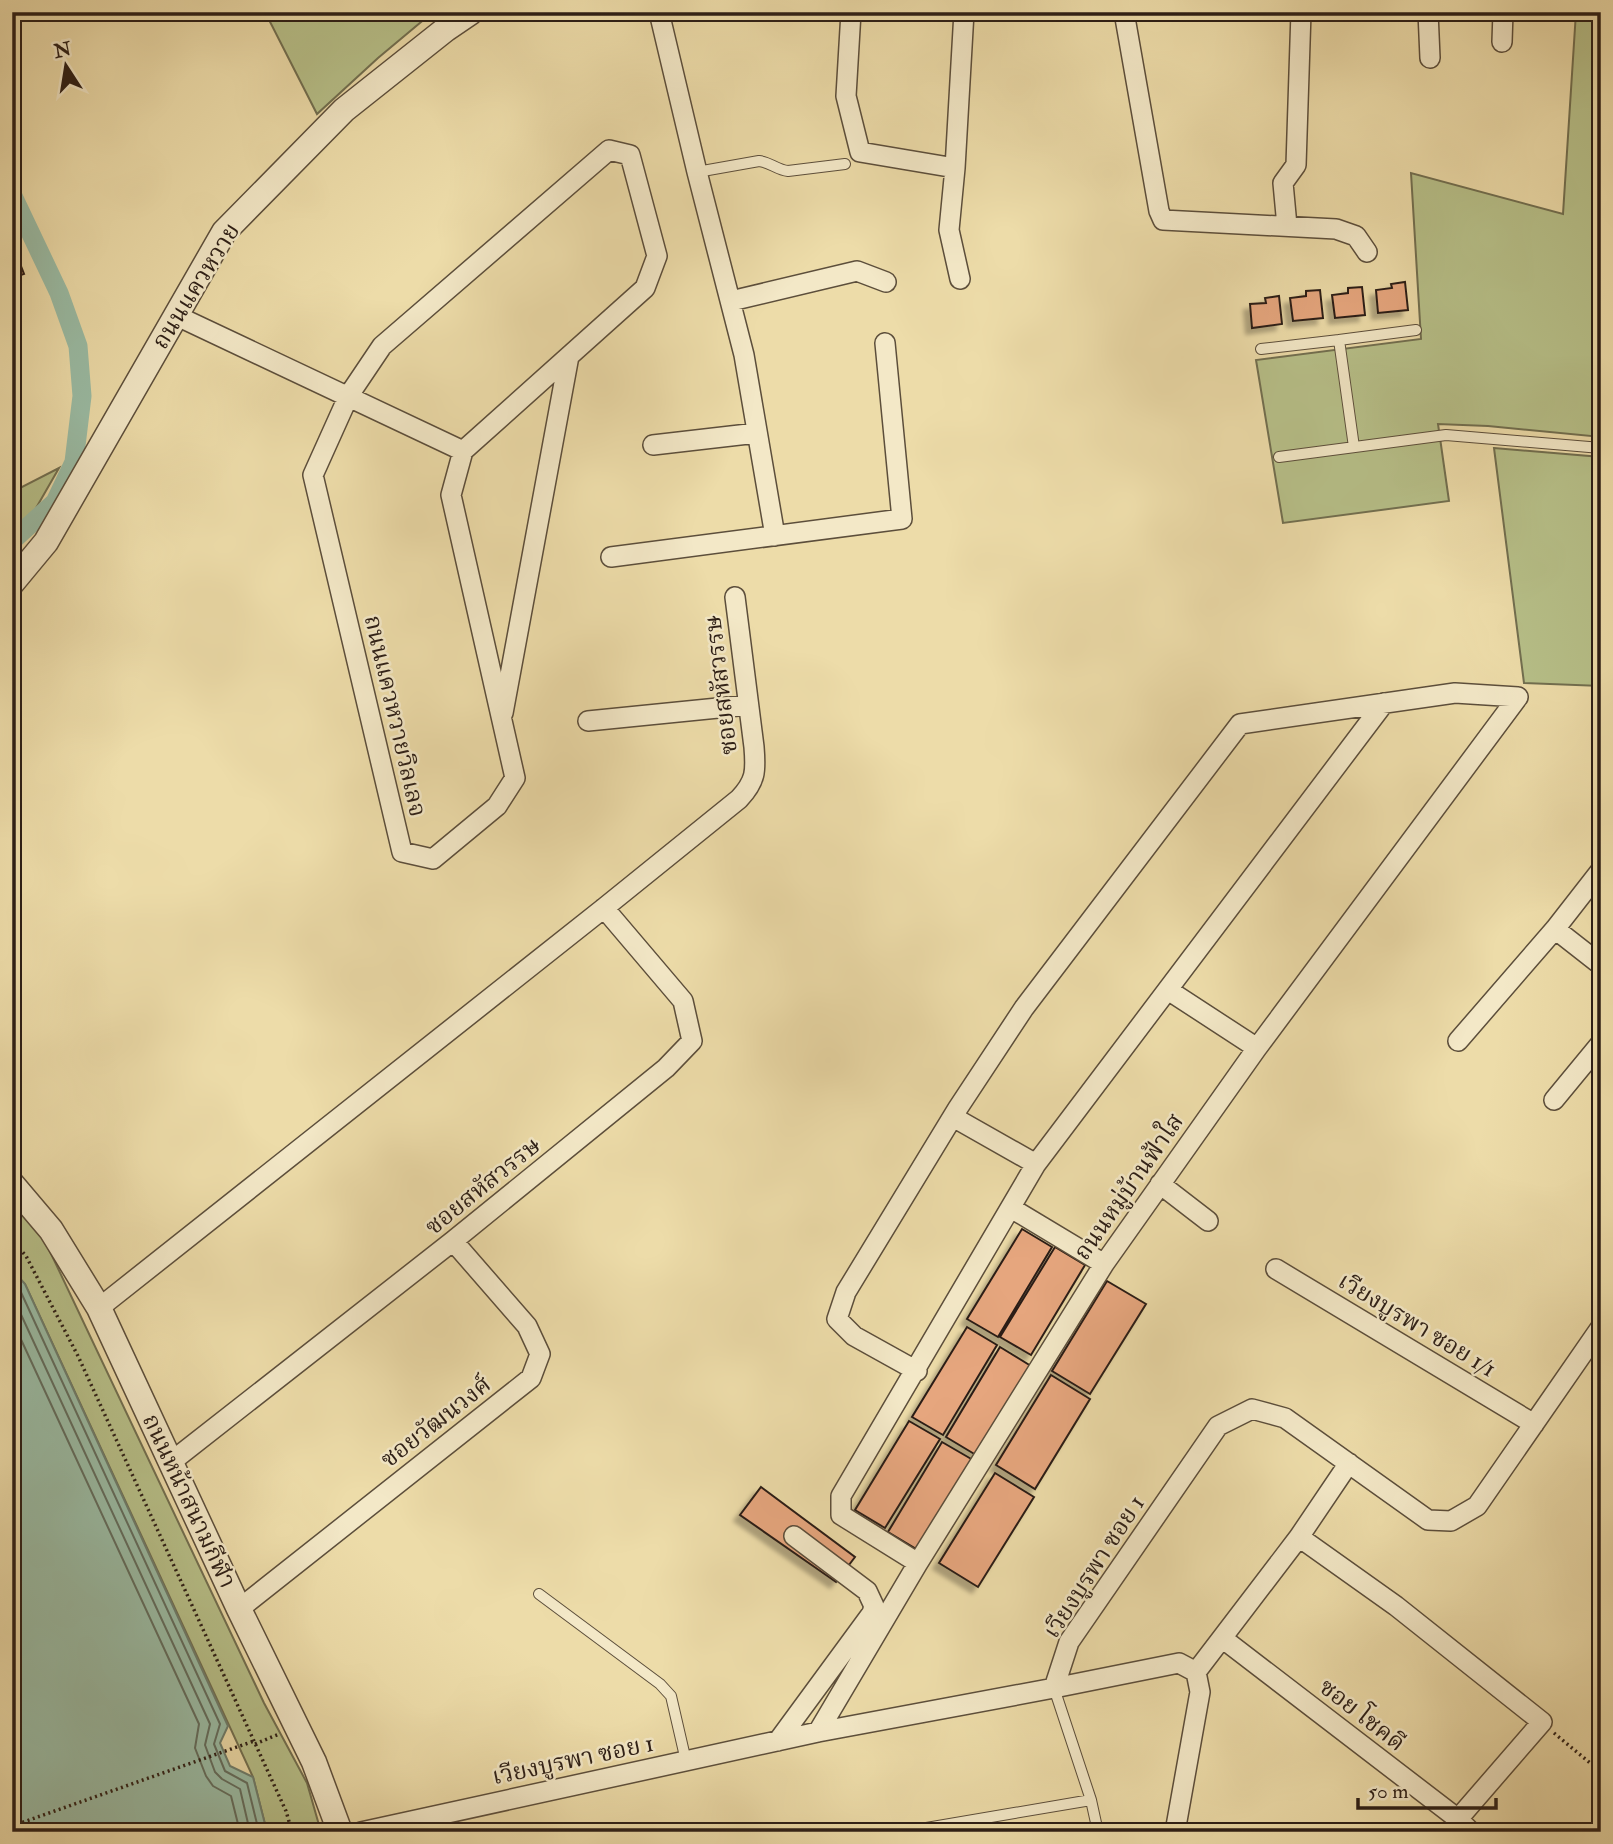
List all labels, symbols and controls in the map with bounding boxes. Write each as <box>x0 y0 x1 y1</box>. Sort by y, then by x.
north arrow <box>32 32 102 102</box>
text: N <box>51 37 74 64</box>
street label: ถนนแควหวาย <box>145 217 247 355</box>
street label: ถนนแควหวายวิลเลจ <box>357 612 433 820</box>
street label: ซอยสหัสวรรษ <box>697 613 745 756</box>
street label: ถนนหมู่บ้านฟ้าใส <box>1064 1106 1191 1266</box>
street label: ซอยสหัสวรรษ <box>419 1130 548 1242</box>
street label: เวียงบูรพา ซอย 1/1 <box>1332 1266 1502 1384</box>
street label: ซอยวัฒนวงศ์ <box>374 1368 498 1475</box>
street label: ถนนหน้าสนามกีฬา <box>135 1409 243 1593</box>
street label: เวียงบูรพา ซอย 1 <box>1036 1490 1152 1644</box>
street label: ซอย โชคดี <box>1312 1669 1413 1758</box>
street label: เวียงบูรพา ซอย 1 <box>489 1728 657 1792</box>
scale bar <box>1358 1767 1496 1811</box>
text: 50 m <box>1368 1778 1409 1805</box>

